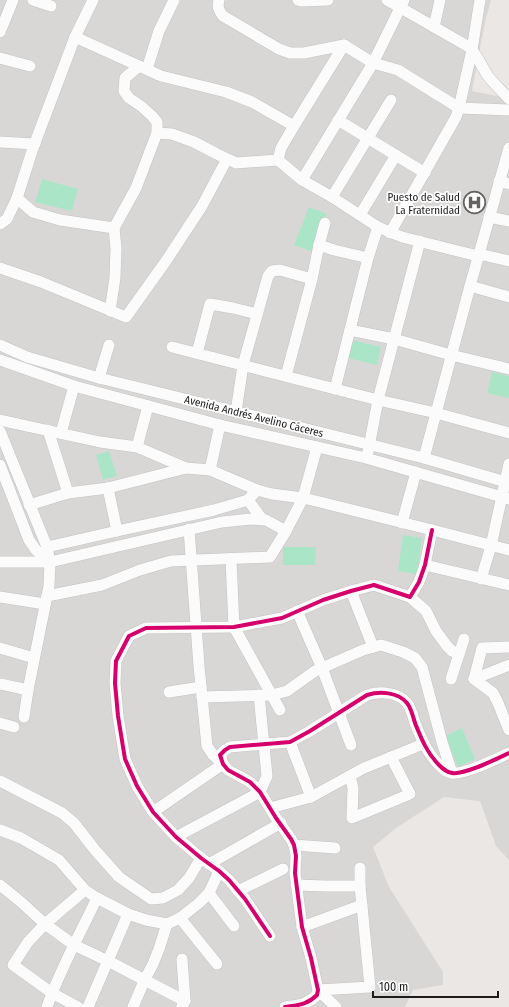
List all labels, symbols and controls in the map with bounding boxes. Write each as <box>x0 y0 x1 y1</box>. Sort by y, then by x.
hospital icon: Puesto de Salud La Fraternidad <box>462 190 488 216</box>
place label: Puesto de Salud La Fraternidad <box>388 191 460 217</box>
street label: Avenida Andrés Avelino Cáceres <box>183 393 325 440</box>
scale bar <box>373 973 498 999</box>
text: 100 m <box>379 980 408 994</box>

